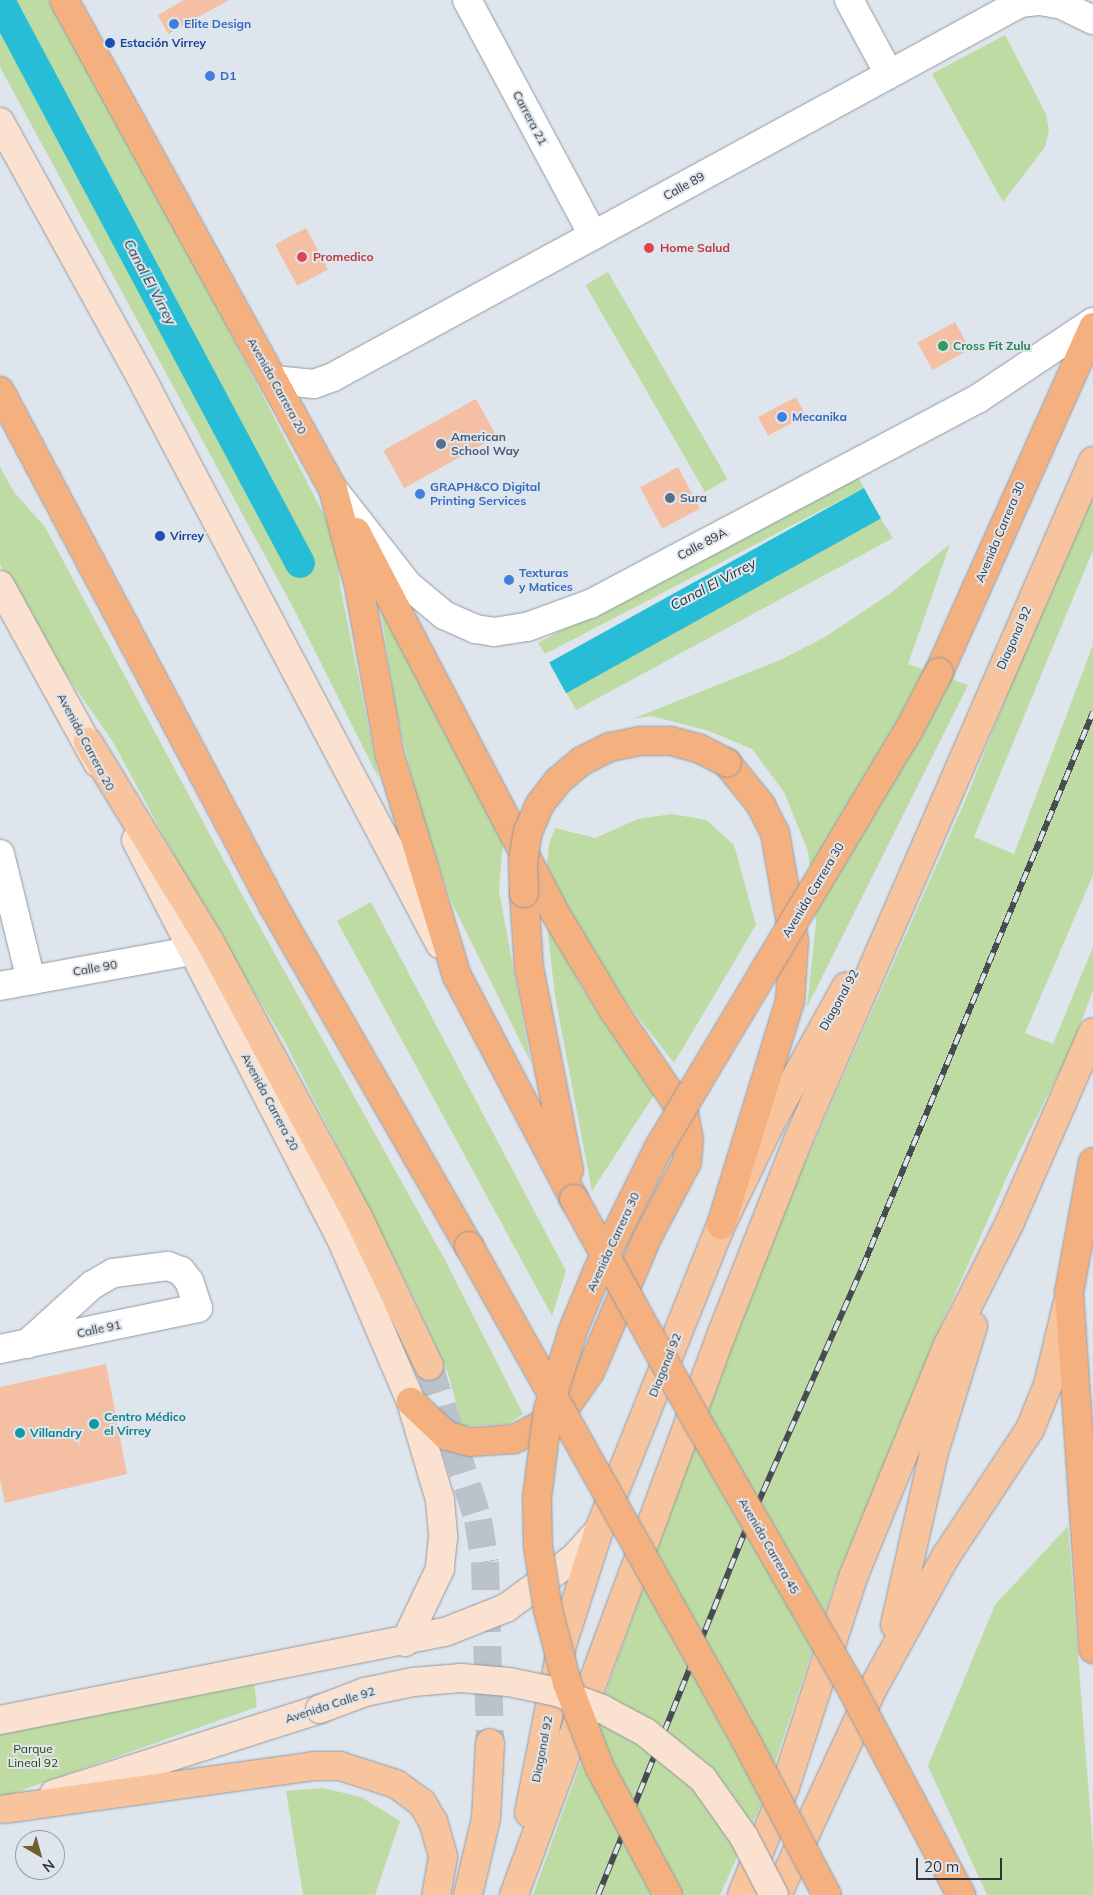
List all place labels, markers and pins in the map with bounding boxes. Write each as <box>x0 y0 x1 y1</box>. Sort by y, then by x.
place label: Elite Design <box>184 17 251 31</box>
marker: Elite Design <box>168 18 180 30</box>
place label: Estación Virrey <box>120 36 206 50</box>
marker: Estación Virrey <box>104 37 116 49</box>
place label: D1 <box>220 69 236 83</box>
marker: D1 <box>204 70 216 82</box>
marker: Home Salud <box>642 241 656 255</box>
place label: Home Salud <box>660 241 730 255</box>
marker: Promedico <box>295 250 309 264</box>
place label: Promedico <box>313 250 374 264</box>
place label: Cross Fit Zulu <box>953 339 1031 353</box>
marker: Cross Fit Zulu <box>937 340 949 352</box>
place label: Mecanika <box>792 410 847 424</box>
marker: Mecanika <box>776 411 788 423</box>
place label: American School Way <box>451 430 519 458</box>
marker: American School Way <box>435 438 447 450</box>
place label: GRAPH&CO Digital Printing Services <box>430 480 540 508</box>
marker: GRAPH&CO Digital Printing Services <box>414 488 426 500</box>
place label: Sura <box>680 491 707 505</box>
marker: Sura <box>664 492 676 504</box>
place label: Virrey <box>170 529 204 543</box>
marker: Virrey <box>154 530 166 542</box>
place label: Texturas y Matices <box>519 566 573 594</box>
marker: Texturas y Matices <box>503 574 515 586</box>
place label: Centro Médico el Virrey <box>104 1410 186 1438</box>
marker: Centro Médico el Virrey <box>88 1418 100 1430</box>
place label: Villandry <box>30 1426 82 1440</box>
marker: Villandry <box>14 1427 26 1439</box>

